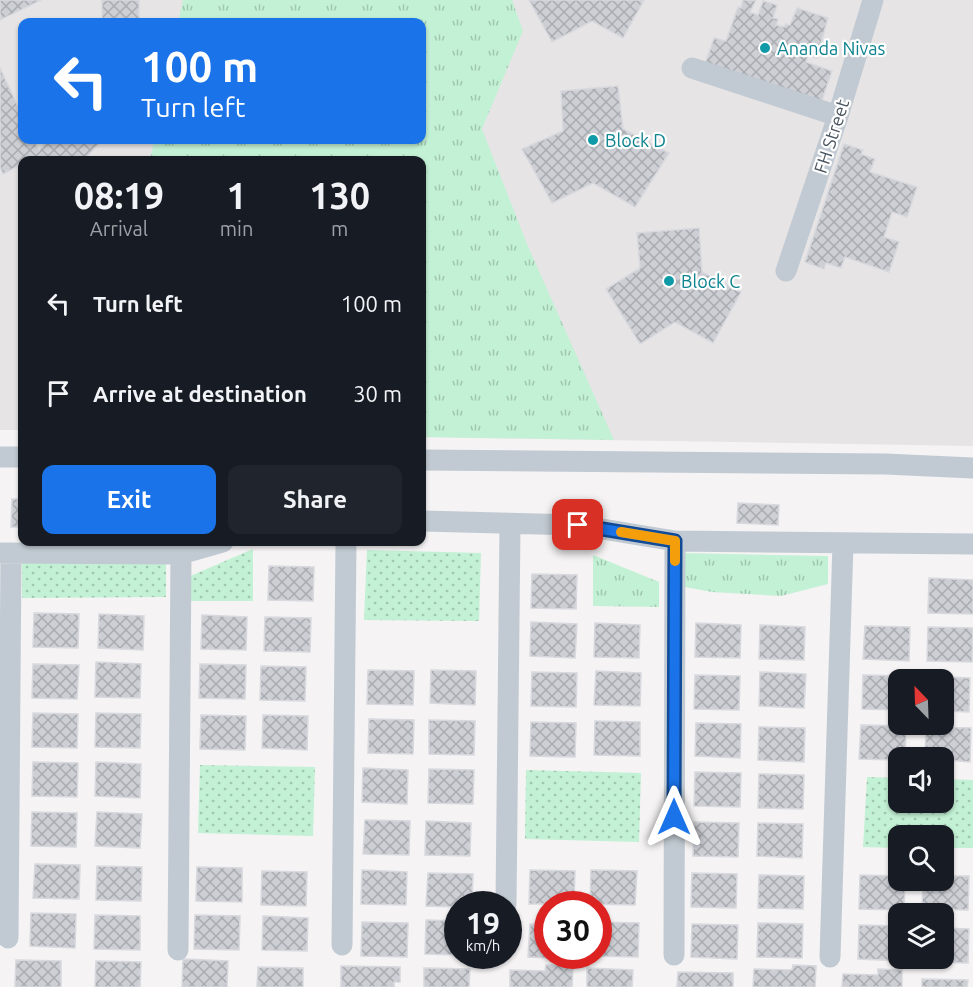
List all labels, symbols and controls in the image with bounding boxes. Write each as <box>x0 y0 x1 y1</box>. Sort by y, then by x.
place label: Ananda Nivas <box>777 38 886 58</box>
marker: Ananda Nivas <box>758 41 772 55</box>
icon: left <box>42 42 120 120</box>
text: 100 m <box>141 43 258 90</box>
text: Turn left <box>141 92 245 122</box>
street label: FH Street <box>810 97 852 175</box>
place label: Block D <box>605 130 666 150</box>
marker: Block D <box>586 133 600 147</box>
text: 08:19 <box>74 175 164 216</box>
text: 1 <box>226 175 247 216</box>
text: 130 <box>309 175 370 216</box>
text: Arrival <box>90 217 148 240</box>
text: min <box>220 217 253 240</box>
text: m <box>331 217 348 240</box>
place label: Block C <box>681 271 740 291</box>
marker: Block C <box>662 274 676 288</box>
icon: left <box>42 287 75 320</box>
text: Turn left <box>93 291 183 316</box>
text: 100 m <box>341 291 402 316</box>
icon: arrive <box>42 377 75 410</box>
text: Arrive at destination <box>93 381 307 406</box>
text: 30 m <box>353 381 402 406</box>
button: Exit <box>42 465 216 534</box>
button: Share <box>228 465 402 534</box>
pin <box>552 499 603 550</box>
icon: arrive <box>561 508 594 541</box>
north arrow <box>888 669 954 735</box>
map controls <box>888 669 954 969</box>
button: sound <box>888 747 954 813</box>
position arrow <box>642 785 706 849</box>
button: search <box>888 825 954 891</box>
speed limit sign: 30 <box>534 891 612 969</box>
button: layers <box>888 903 954 969</box>
text: 19 <box>466 906 500 940</box>
text: km/h <box>466 937 500 954</box>

